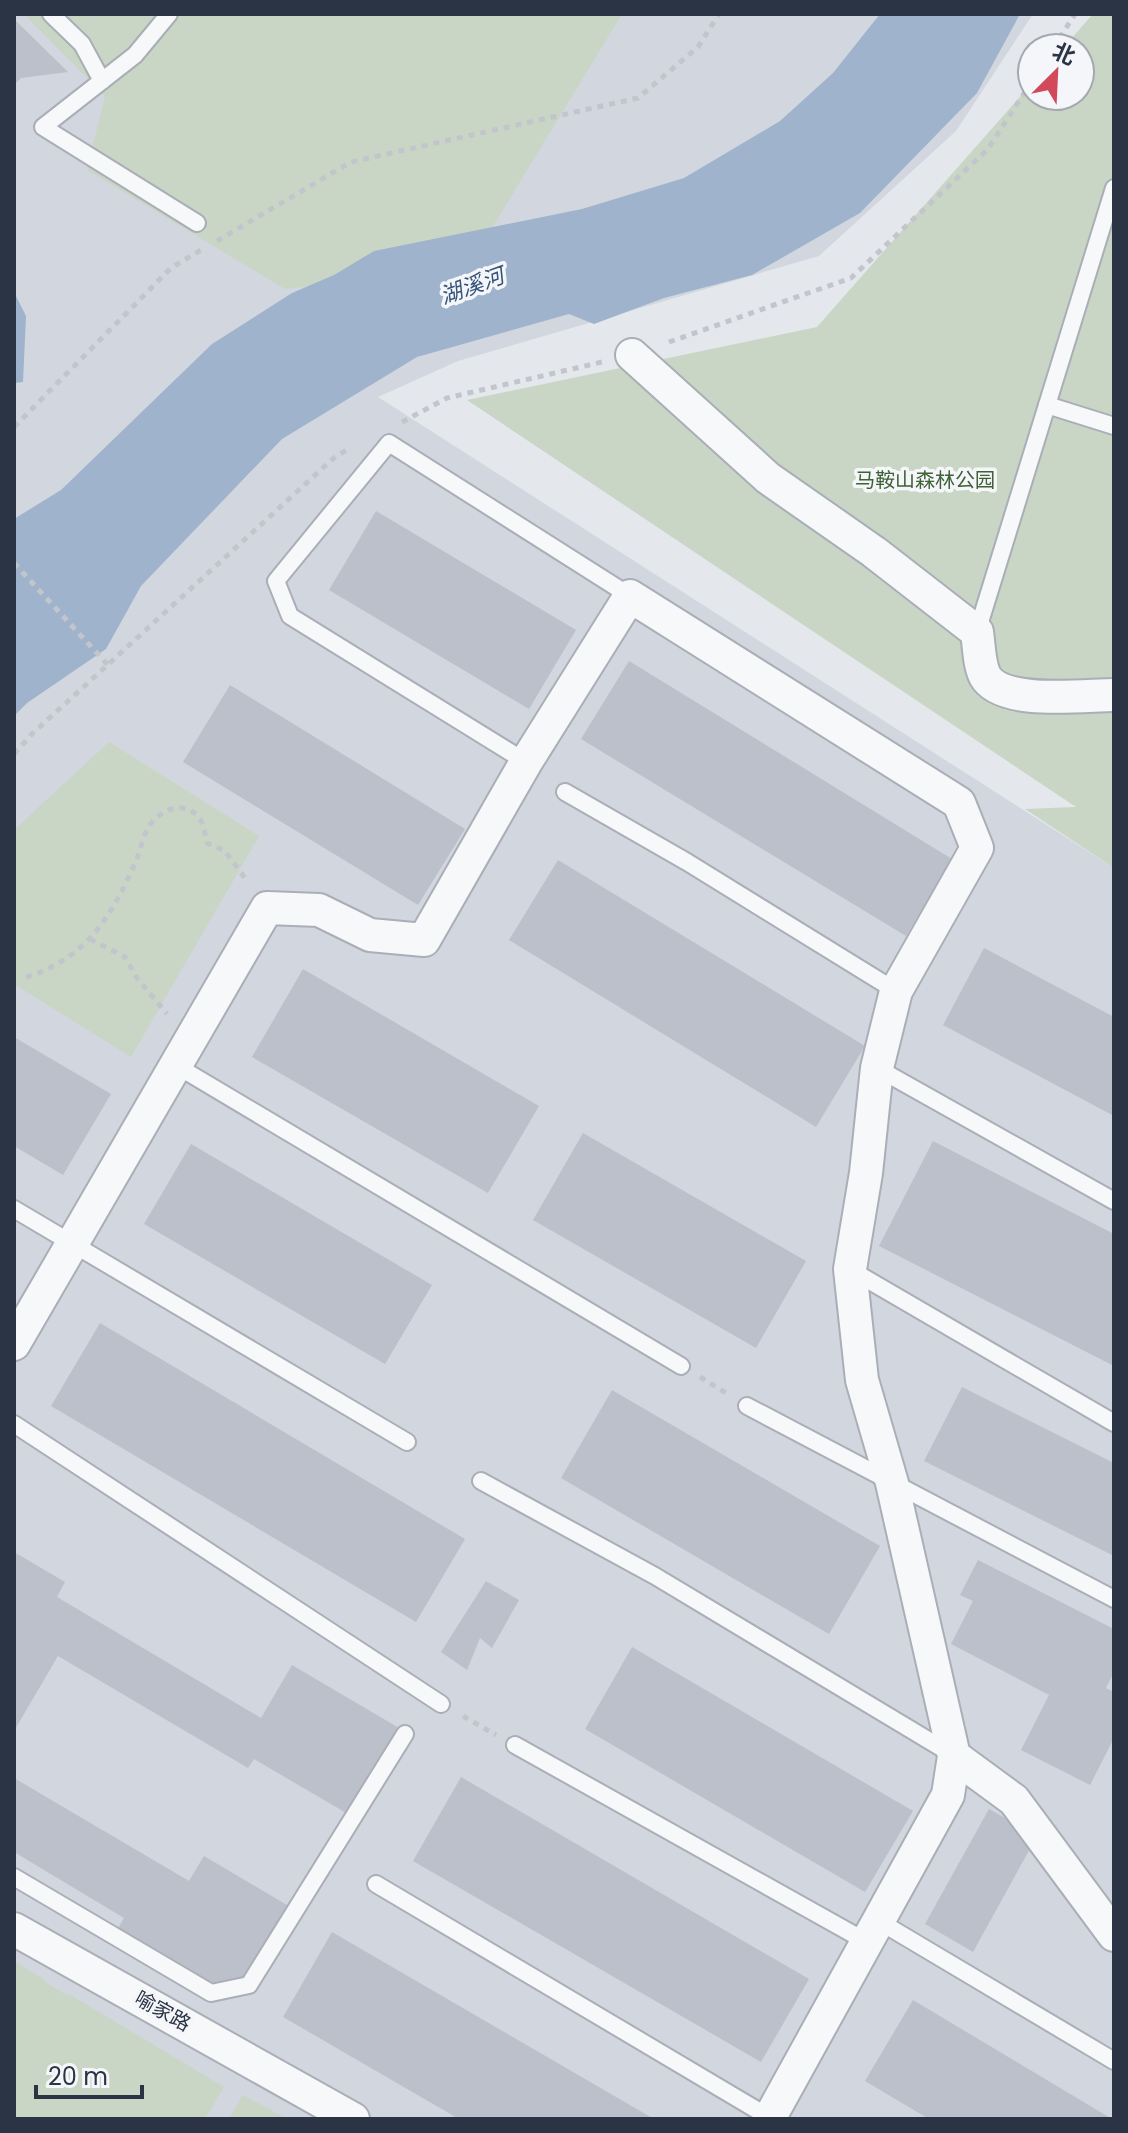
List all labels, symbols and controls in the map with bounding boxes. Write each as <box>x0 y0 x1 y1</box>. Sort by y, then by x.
north arrow <box>1016 32 1096 112</box>
text: 北 <box>1048 36 1080 73</box>
water label: 湖溪河 <box>436 259 512 312</box>
park label: 马鞍山森林公园 <box>855 466 995 494</box>
street label: 喻家路 <box>130 1984 196 2038</box>
scale bar <box>36 2049 142 2099</box>
text: 20 m <box>48 2060 108 2093</box>

